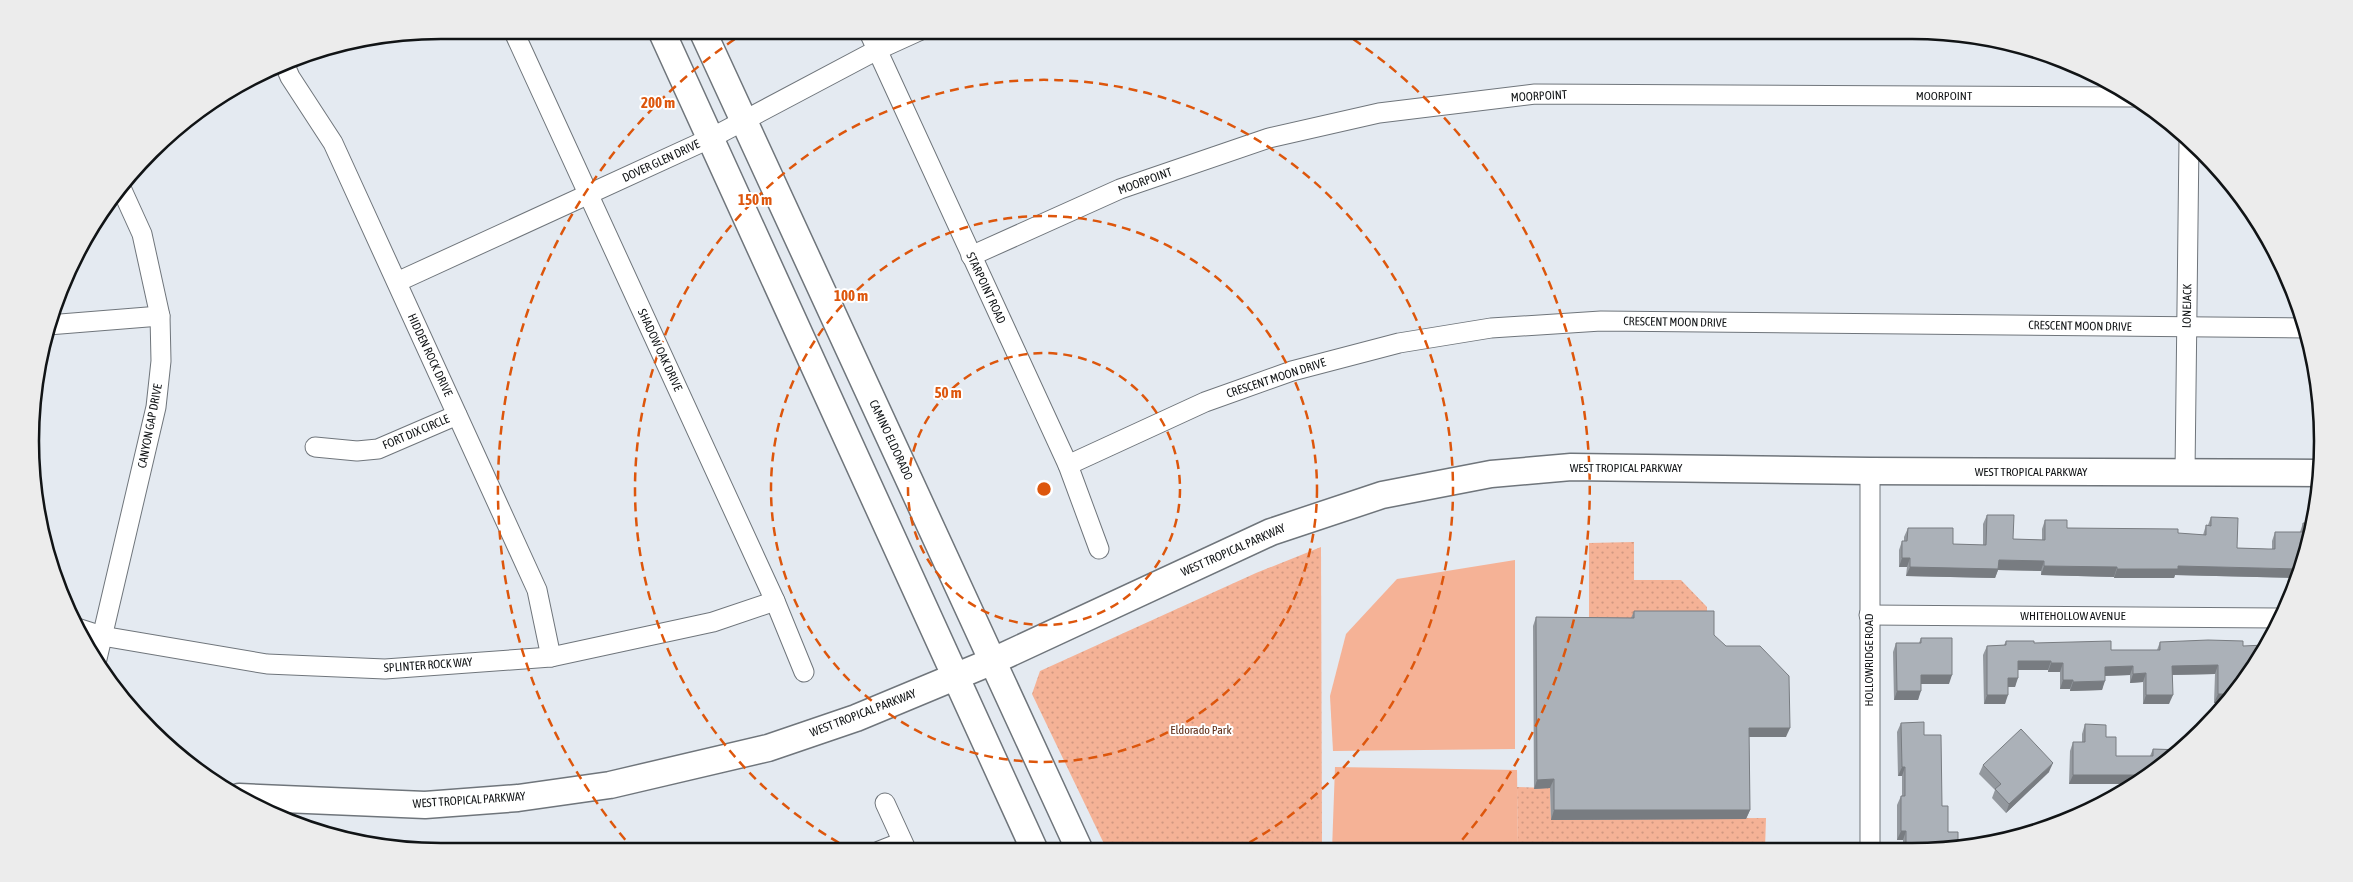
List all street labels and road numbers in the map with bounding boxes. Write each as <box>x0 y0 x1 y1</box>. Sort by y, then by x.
street label: MOORPOINT <box>1510 87 1568 104</box>
street label: MOORPOINT <box>1916 89 1973 103</box>
street label: DOVER GLEN DRIVE <box>620 137 702 185</box>
street label: MOORPOINT <box>1116 165 1175 197</box>
street label: STARPOINT ROAD <box>963 250 1009 326</box>
street label: LONEJACK <box>2180 283 2194 328</box>
street label: SHADOW OAK DRIVE <box>635 307 685 393</box>
street label: HIDDEN ROCK DRIVE <box>405 311 455 399</box>
street label: CRESCENT MOON DRIVE <box>1623 314 1727 330</box>
street label: CRESCENT MOON DRIVE <box>2028 318 2132 334</box>
street label: CRESCENT MOON DRIVE <box>1225 355 1327 401</box>
street label: CANYON GAP DRIVE <box>135 383 165 469</box>
street label: CAMINO ELDORADO <box>866 398 916 482</box>
street label: FORT DIX CIRCLE <box>381 412 451 452</box>
street label: WEST TROPICAL PARKWAY <box>1570 461 1683 475</box>
street label: WEST TROPICAL PARKWAY <box>1975 465 2088 479</box>
street label: WEST TROPICAL PARKWAY <box>1179 520 1288 579</box>
street label: WHITEHOLLOW AVENUE <box>2020 609 2126 623</box>
street label: HOLLOWRIDGE ROAD <box>1862 613 1876 707</box>
street label: SPLINTER ROCK WAY <box>383 655 473 675</box>
street label: WEST TROPICAL PARKWAY <box>808 686 919 740</box>
street label: WEST TROPICAL PARKWAY <box>412 789 526 811</box>

